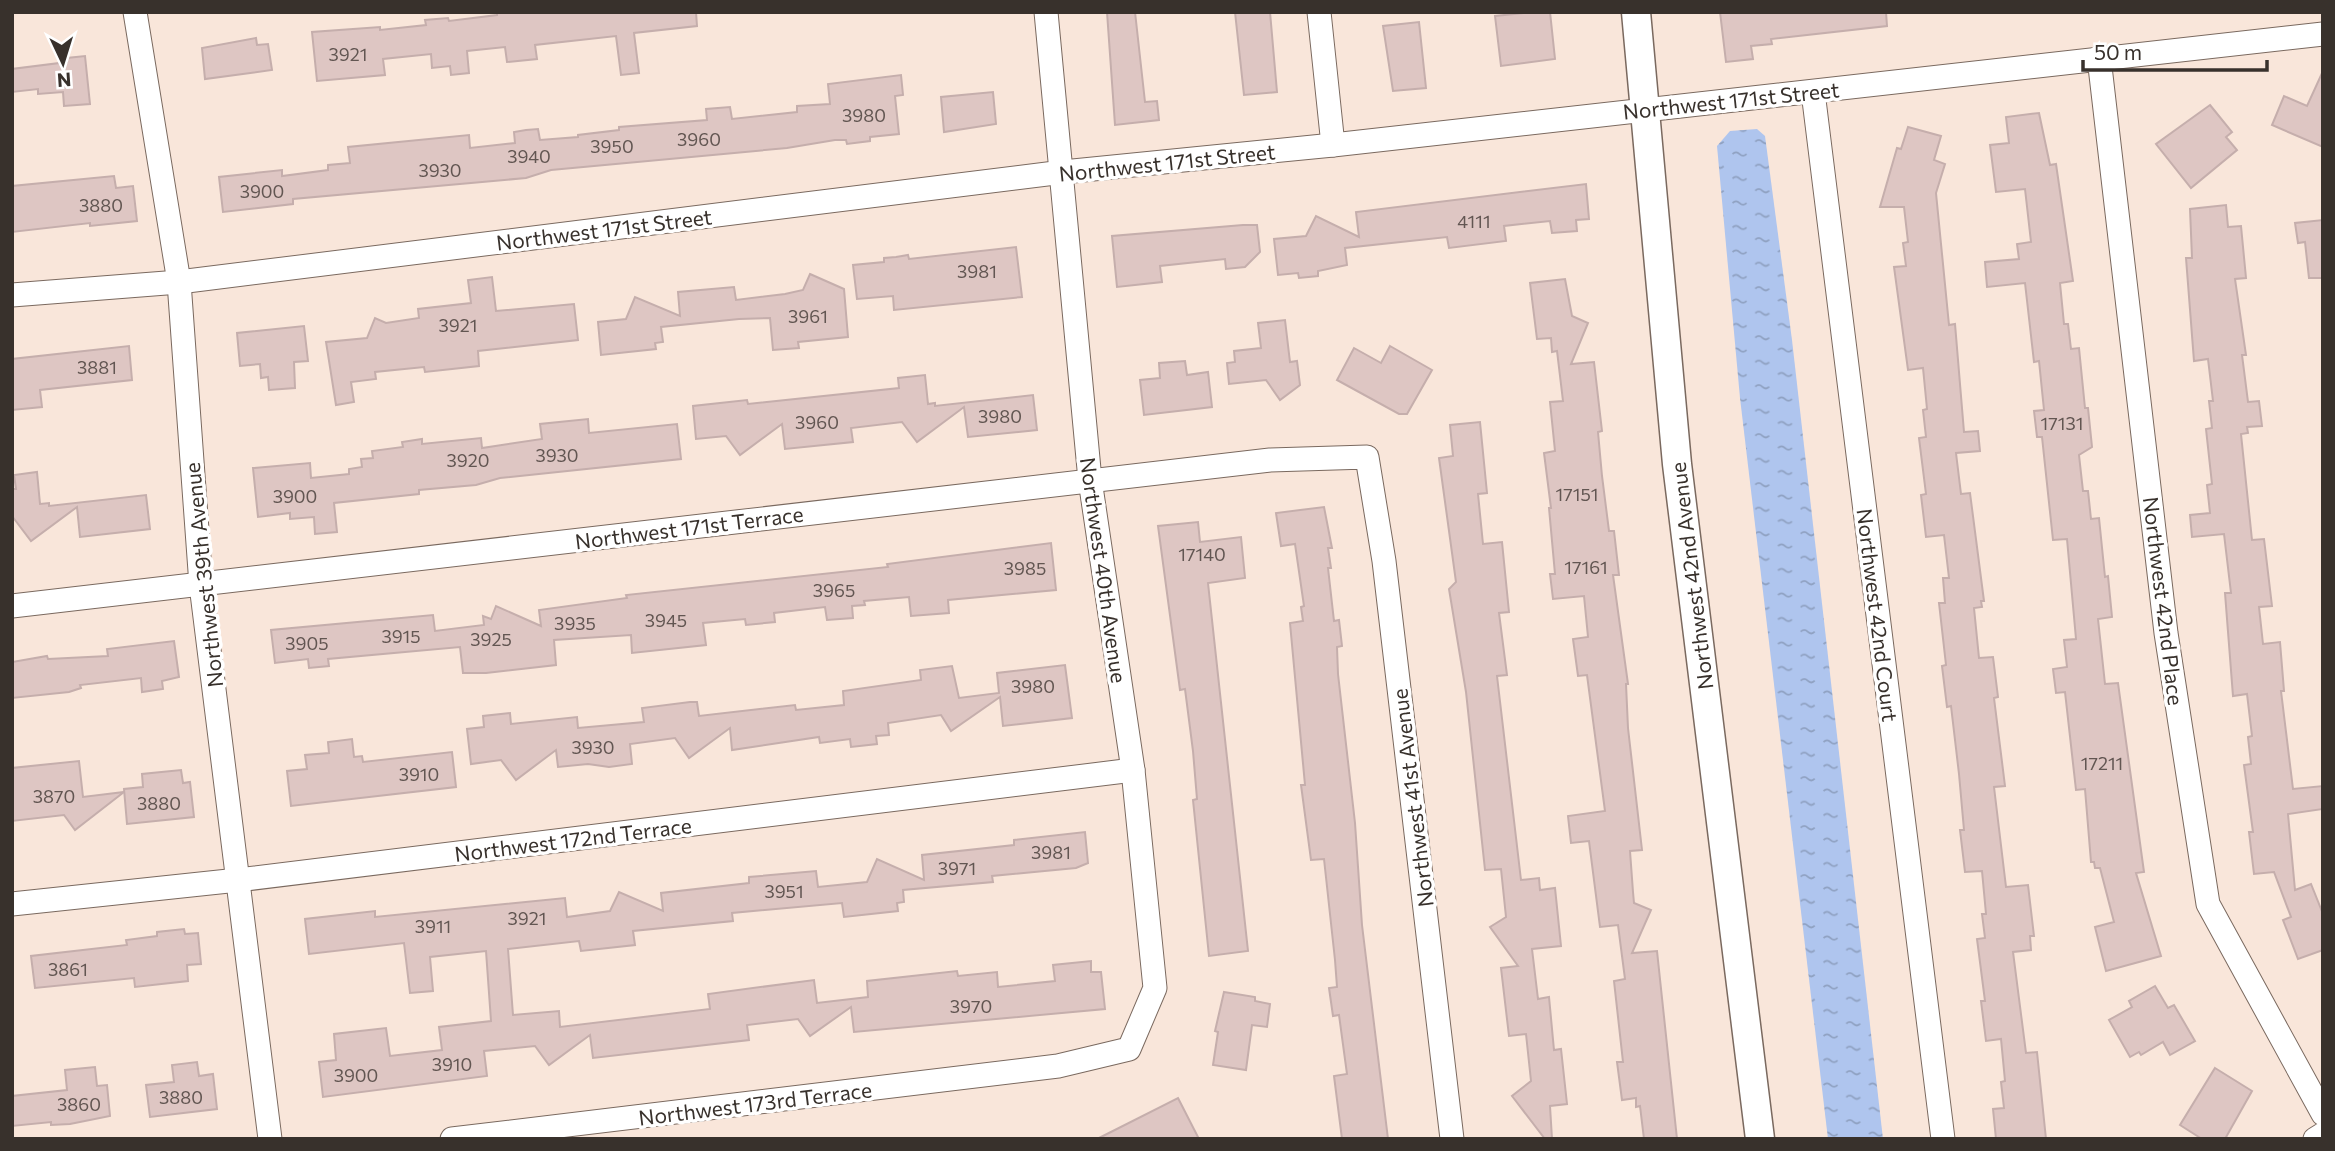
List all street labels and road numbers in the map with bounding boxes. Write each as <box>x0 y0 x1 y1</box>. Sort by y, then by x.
street label: Northwest 171st Street <box>1622 76 1840 124</box>
street label: Northwest 171st Street <box>1058 138 1276 186</box>
street label: Northwest 171st Street <box>495 203 713 255</box>
street label: Northwest 40th Avenue <box>1076 455 1132 685</box>
street label: Northwest 39th Avenue <box>179 461 227 689</box>
street label: Northwest 42nd Avenue <box>1665 461 1717 691</box>
street label: Northwest 42nd Place <box>2139 495 2189 707</box>
street label: Northwest 171st Terrace <box>573 501 805 553</box>
street label: Northwest 42nd Court <box>1853 507 1903 723</box>
street label: Northwest 41st Avenue <box>1386 687 1438 909</box>
street label: Northwest 172nd Terrace <box>453 812 693 866</box>
street label: Northwest 173rd Terrace <box>637 1076 873 1130</box>

